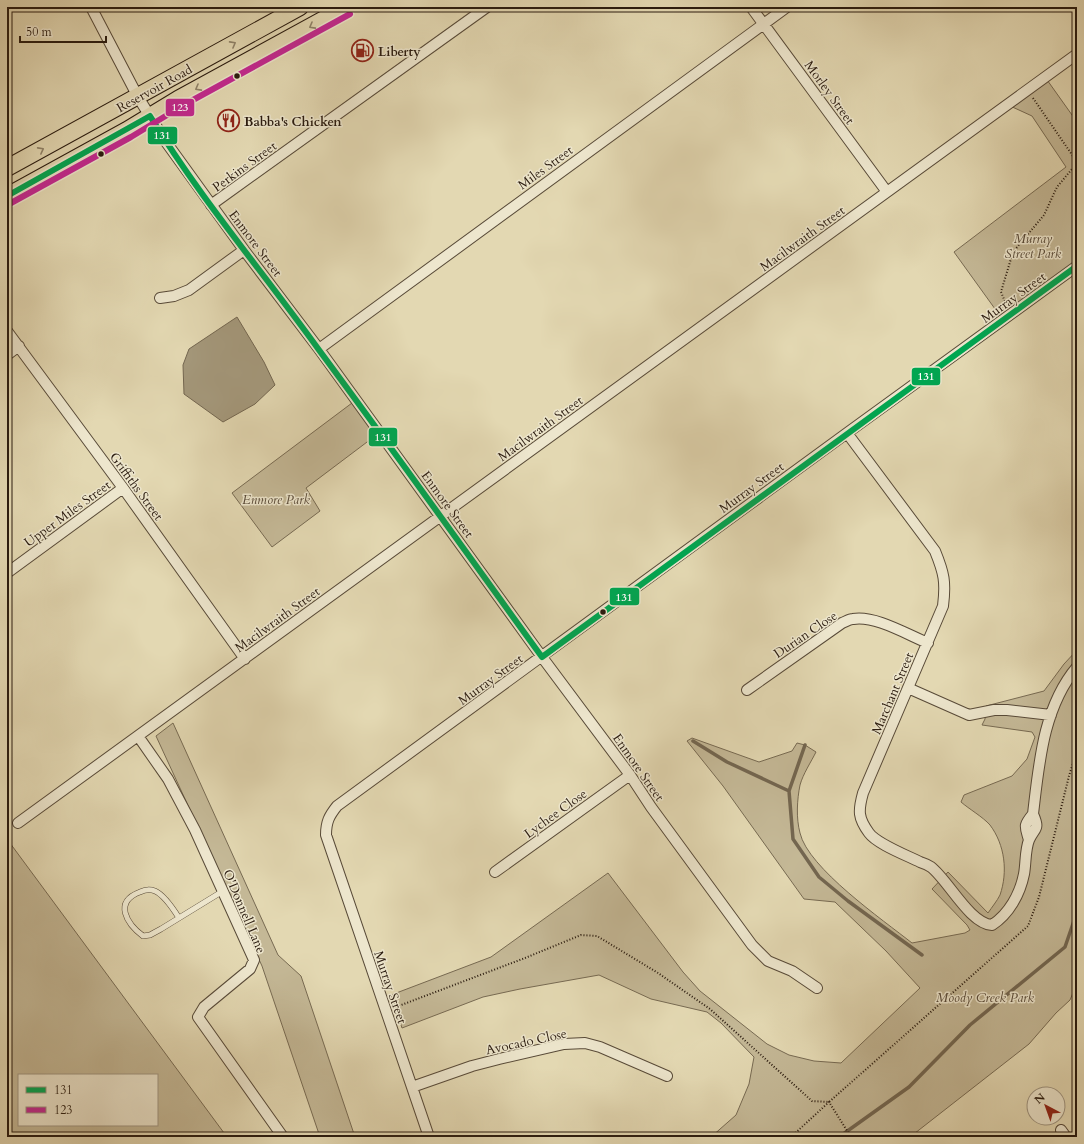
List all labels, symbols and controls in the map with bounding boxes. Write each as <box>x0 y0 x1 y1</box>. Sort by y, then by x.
scale bar <box>20 18 106 44</box>
one-way arrow <box>309 21 316 28</box>
text: 50 m <box>26 24 53 40</box>
fuel station icon: Liberty <box>349 38 375 64</box>
one-way arrow <box>229 41 236 48</box>
place label: Liberty <box>378 43 421 61</box>
street label: Morley Street <box>800 57 858 128</box>
street label: Reservoir Road <box>113 61 196 117</box>
unlabelled marker <box>232 71 242 81</box>
one-way arrow <box>195 83 202 91</box>
line badge: 123 <box>165 98 195 117</box>
text: 123 <box>172 100 189 115</box>
restaurant icon: Babba's Chicken <box>215 108 241 134</box>
place label: Babba's Chicken <box>244 113 342 131</box>
line badge: 131 <box>147 126 178 145</box>
text: 131 <box>154 128 170 143</box>
street label: Perkins Street <box>209 137 280 196</box>
street label: Miles Street <box>514 142 577 194</box>
one-way arrow <box>37 147 44 154</box>
unlabelled marker <box>96 149 106 159</box>
street label: Macilwraith Street <box>756 202 849 276</box>
street label: Enmore Street <box>224 207 286 281</box>
park label: Murray Street Park <box>1005 230 1062 263</box>
street label: Murray Street <box>978 268 1050 327</box>
line badge: 131 <box>911 367 941 386</box>
text: 131 <box>918 369 934 384</box>
street label: Macilwraith Street <box>494 392 587 466</box>
line badge: 131 <box>368 427 398 447</box>
text: 131 <box>375 430 391 445</box>
street label: Griffiths Street <box>105 449 167 524</box>
street label: Murray Street <box>716 458 788 517</box>
street label: Enmore Street <box>417 467 478 542</box>
street label: Upper Miles Street <box>21 476 114 551</box>
park label: Enmore Park <box>242 491 310 509</box>
street label: Macilwraith Street <box>231 583 324 657</box>
line badge: 131 <box>609 587 640 606</box>
text: 131 <box>616 590 632 605</box>
unlabelled marker <box>598 607 608 617</box>
street label: Durian Close <box>770 607 841 663</box>
street label: Murray Street <box>455 650 527 709</box>
street label: Marchant Street <box>868 650 918 737</box>
street label: Enmore Street <box>608 730 668 805</box>
street label: Lychee Close <box>521 785 591 843</box>
street label: O'Donnell Lane <box>218 867 270 956</box>
street label: Murray Street <box>369 948 411 1026</box>
park label: Moody Creek Park <box>936 989 1034 1007</box>
street label: Avocado Close <box>484 1025 568 1059</box>
legend <box>18 1074 158 1126</box>
text: 131 <box>54 1082 72 1098</box>
north arrow <box>1026 1086 1066 1126</box>
text: N <box>1031 1090 1049 1108</box>
text: 123 <box>54 1102 72 1118</box>

